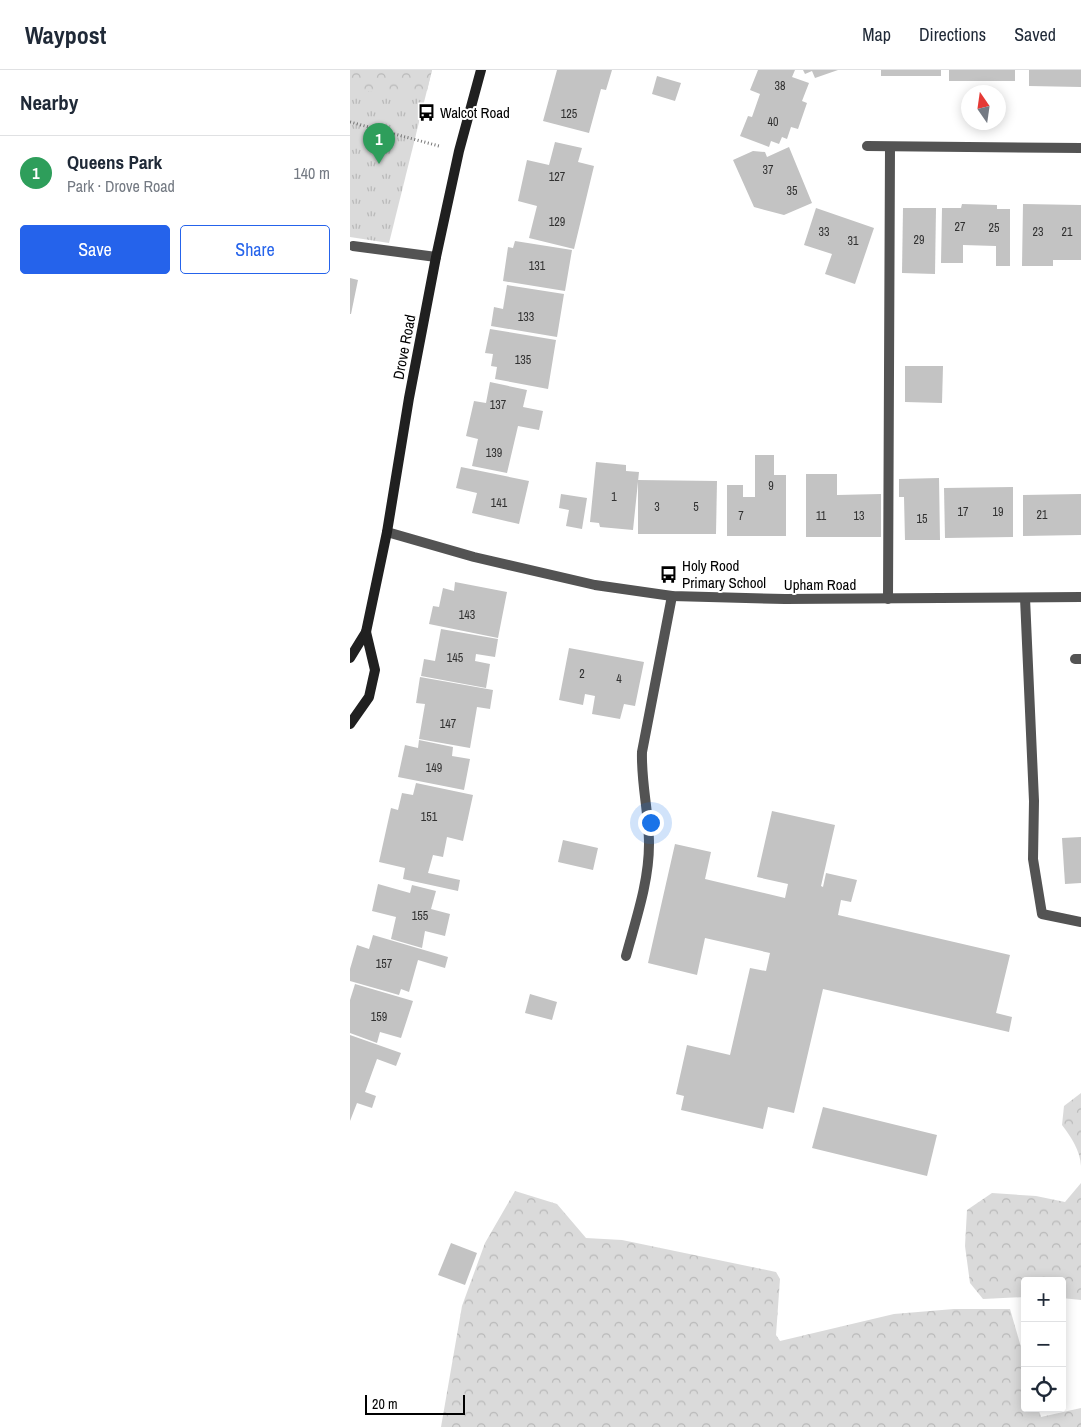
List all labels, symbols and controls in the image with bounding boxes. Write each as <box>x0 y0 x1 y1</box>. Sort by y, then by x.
text: Waypost <box>25 19 106 51</box>
text: Map <box>862 22 891 47</box>
text: Directions <box>919 22 986 47</box>
text: Saved <box>1014 22 1056 47</box>
house number: 38 <box>775 78 785 94</box>
north arrow <box>961 85 1006 130</box>
text: Nearby <box>20 88 78 117</box>
bus stop icon: Walcot Road <box>416 102 436 122</box>
place label: Walcot Road <box>440 102 510 123</box>
house number: 125 <box>561 106 578 122</box>
house number: 40 <box>768 114 778 130</box>
pin: 1 <box>363 123 395 164</box>
text: Queens Park <box>67 149 162 175</box>
text: 1 <box>32 162 40 184</box>
text: 140 m <box>294 162 330 184</box>
house number: 37 <box>763 162 774 178</box>
house number: 127 <box>549 169 566 185</box>
text: Park · Drove Road <box>67 175 175 197</box>
house number: 35 <box>787 183 798 199</box>
house number: 129 <box>549 214 565 230</box>
house number: 27 <box>955 219 966 235</box>
house number: 25 <box>989 220 1000 236</box>
house number: 33 <box>819 224 829 240</box>
house number: 23 <box>1033 224 1043 240</box>
house number: 21 <box>1062 224 1073 240</box>
button: Save <box>20 225 170 274</box>
button: Share <box>180 225 330 274</box>
house number: 29 <box>914 232 924 248</box>
house number: 31 <box>848 233 859 249</box>
house number: 131 <box>529 258 546 274</box>
house number: 133 <box>518 309 534 325</box>
street label: Drove Road <box>387 313 421 381</box>
house number: 135 <box>515 352 532 368</box>
house number: 137 <box>490 397 507 413</box>
house number: 139 <box>486 445 502 461</box>
house number: 9 <box>768 478 774 494</box>
house number: 1 <box>611 489 617 505</box>
house number: 141 <box>491 495 508 511</box>
house number: 3 <box>654 499 660 515</box>
house number: 5 <box>693 499 699 515</box>
house number: 17 <box>958 504 969 520</box>
house number: 19 <box>993 504 1003 520</box>
house number: 21 <box>1037 507 1048 523</box>
house number: 7 <box>738 508 744 524</box>
house number: 11 <box>816 508 827 524</box>
house number: 13 <box>854 508 864 524</box>
house number: 15 <box>917 511 928 527</box>
place label: Holy Rood Primary School <box>682 555 766 593</box>
bus stop icon: Holy Rood Primary School <box>658 564 678 584</box>
street label: Upham Road <box>784 574 856 595</box>
house number: 143 <box>459 607 475 623</box>
house number: 145 <box>447 650 464 666</box>
house number: 2 <box>579 666 585 682</box>
house number: 4 <box>616 671 622 687</box>
house number: 147 <box>440 716 457 732</box>
house number: 149 <box>426 760 442 776</box>
house number: 151 <box>421 809 438 825</box>
your location <box>638 810 664 836</box>
house number: 155 <box>412 908 429 924</box>
house number: 157 <box>376 956 393 972</box>
house number: 159 <box>371 1009 387 1025</box>
map controls <box>1021 1277 1066 1412</box>
button: + <box>1021 1277 1066 1322</box>
button: − <box>1021 1322 1066 1367</box>
button: locate <box>1021 1367 1066 1412</box>
scale bar <box>365 1392 465 1415</box>
text: 20 m <box>372 1395 398 1413</box>

